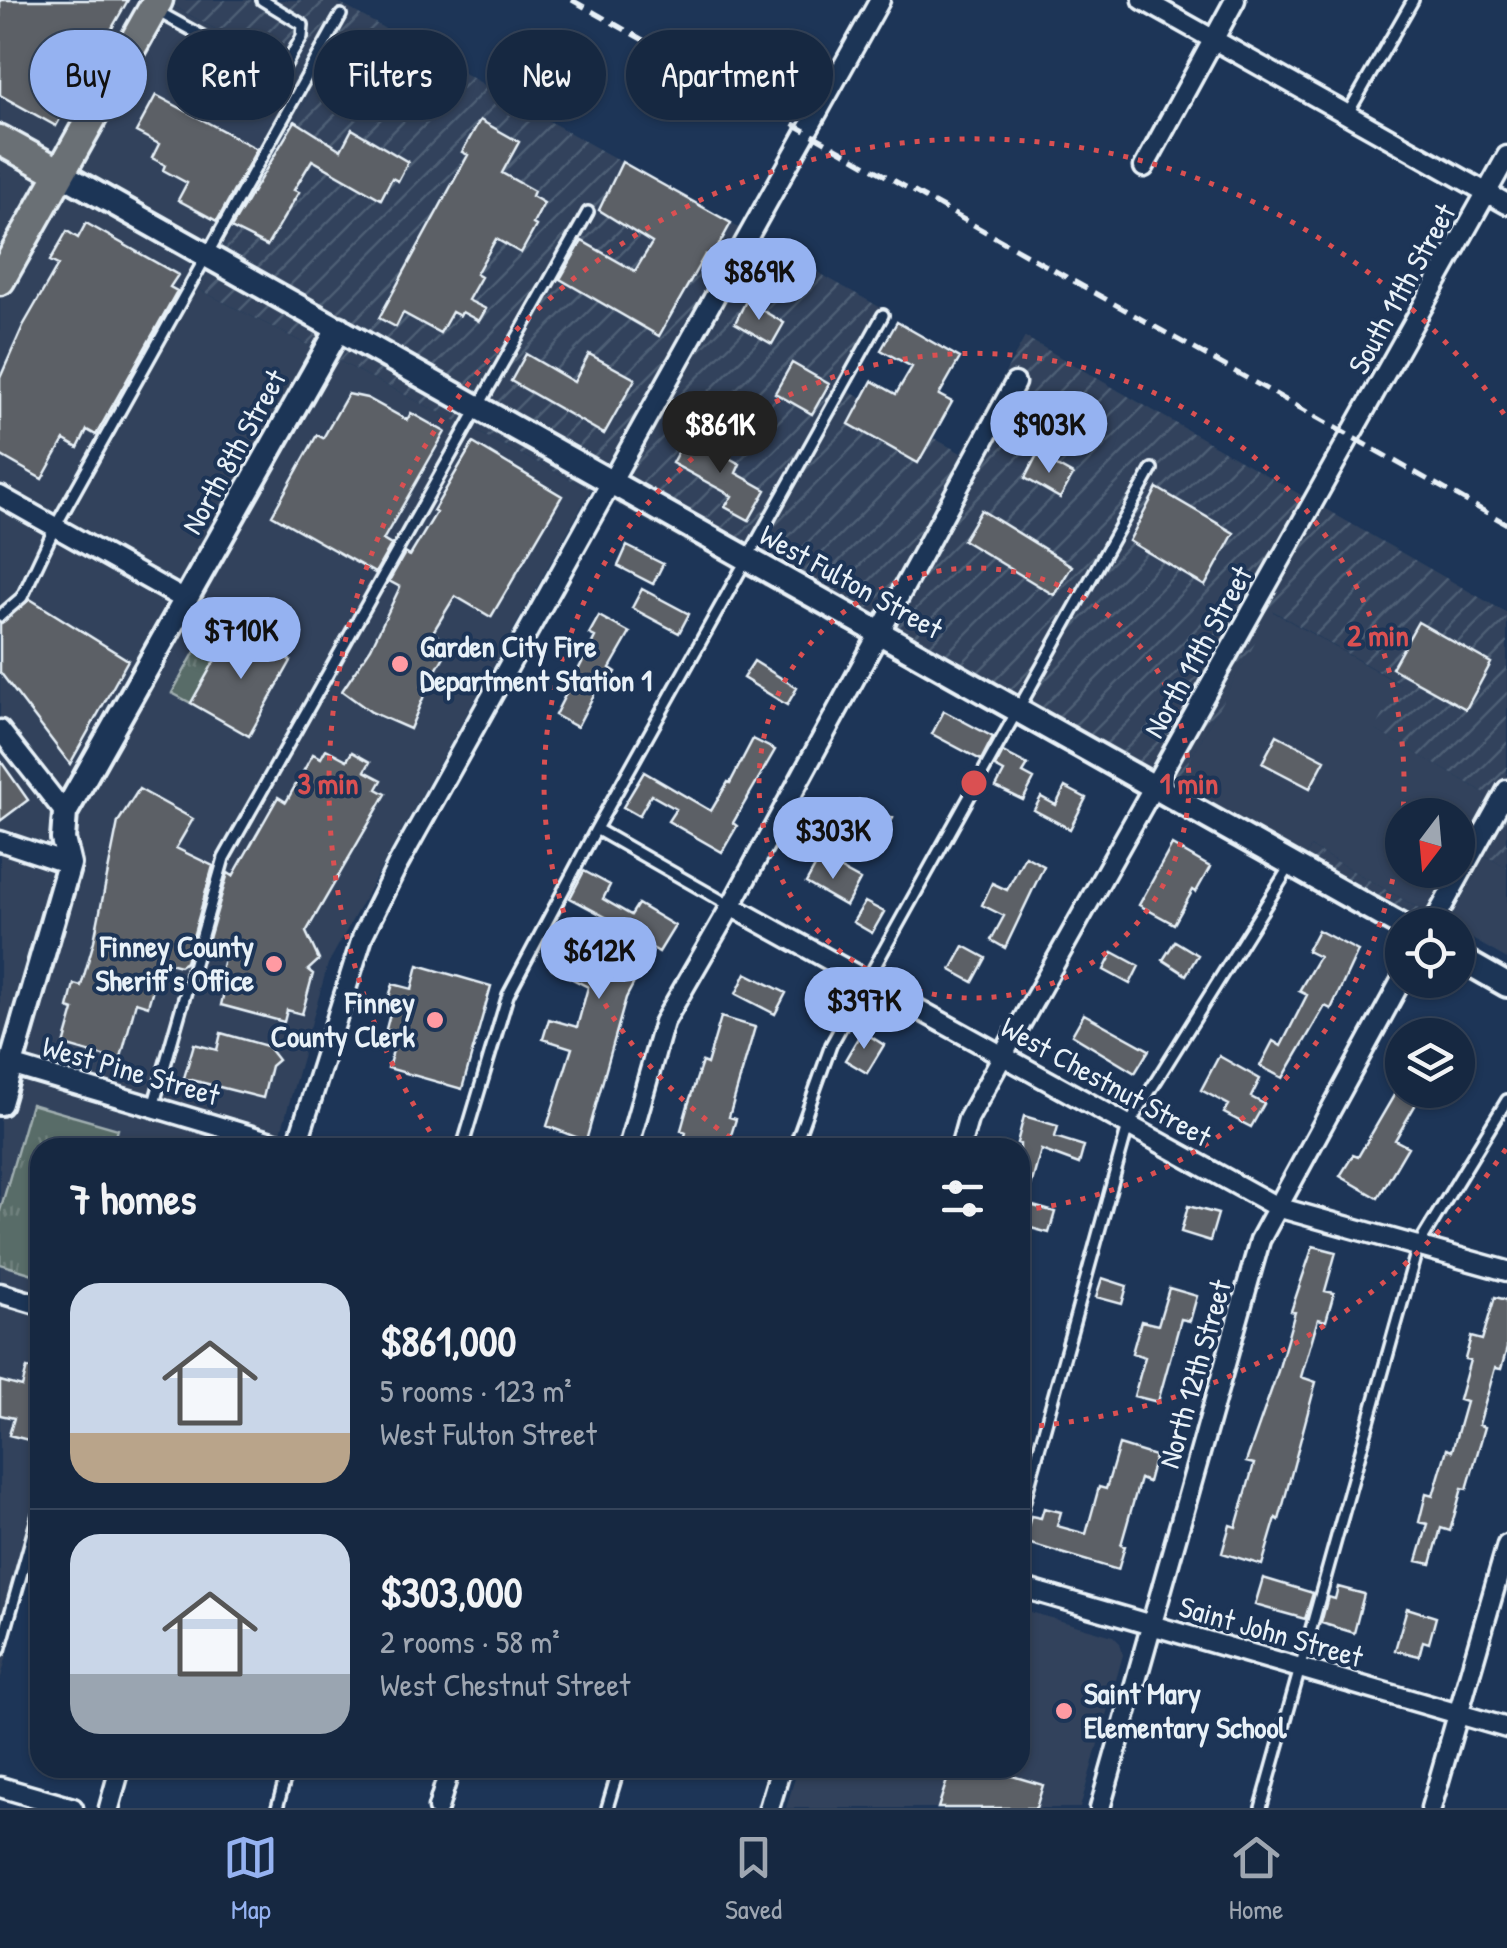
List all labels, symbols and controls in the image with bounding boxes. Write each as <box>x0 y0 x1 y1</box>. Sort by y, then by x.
chip: Buy <box>30 30 147 120</box>
chip: Rent <box>167 30 294 120</box>
chip: Filters <box>314 30 467 120</box>
chip: New <box>487 30 606 120</box>
chip: Apartment <box>626 30 833 120</box>
street label: South 11th Street <box>1338 196 1465 381</box>
pin: $869K <box>689 238 829 323</box>
text: $869K <box>723 249 795 292</box>
street label: North 8th Street <box>171 362 295 541</box>
pin: $861K <box>650 391 790 476</box>
pin: $903K <box>979 391 1119 476</box>
text: $861K <box>684 402 756 445</box>
text: $903K <box>1012 402 1086 445</box>
street label: West Fulton Street <box>753 514 951 648</box>
street label: North 11th Street <box>1133 558 1261 745</box>
pin: $710K <box>171 597 311 682</box>
text: $710K <box>204 608 278 651</box>
text: 2 min <box>1347 615 1409 655</box>
place label: Garden City Fire Department Station 1 <box>420 626 652 701</box>
marker: Garden City Fire Department Station 1 <box>389 653 411 675</box>
text: 3 min <box>297 763 359 803</box>
text: 1 min <box>1160 763 1218 803</box>
centre of rings <box>956 765 992 801</box>
pin: $303K <box>763 797 903 882</box>
north arrow <box>1385 798 1475 888</box>
map controls <box>1385 798 1475 1108</box>
text: $303K <box>795 808 871 851</box>
button: locate <box>1385 908 1475 998</box>
pin: $612K <box>529 917 669 1002</box>
place label: Finney County Sheriff's Office <box>96 926 254 1000</box>
text: $612K <box>563 928 635 971</box>
marker: Finney County Sheriff's Office <box>263 953 285 975</box>
pin: $397K <box>794 967 934 1052</box>
text: $397K <box>827 978 901 1021</box>
place label: Finney County Clerk <box>271 982 416 1057</box>
street label: West Chestnut Street <box>994 1007 1219 1156</box>
marker: Finney County Clerk <box>424 1009 446 1031</box>
button: layers <box>1385 1018 1475 1108</box>
street label: West Pine Street <box>38 1026 225 1115</box>
text: 7 homes <box>70 1170 196 1227</box>
icon: filters <box>935 1171 990 1226</box>
street label: North 12th Street <box>1148 1274 1240 1472</box>
text: $861,000 <box>380 1312 516 1369</box>
icon: home <box>150 1323 270 1443</box>
text: 5 rooms · 123 m² <box>380 1369 572 1412</box>
text: West Fulton Street <box>380 1412 597 1455</box>
text: $303,000 <box>380 1563 523 1620</box>
icon: home <box>150 1574 270 1694</box>
street label: Saint John Street <box>1175 1586 1368 1677</box>
text: 2 rooms · 58 m² <box>380 1620 560 1663</box>
text: West Chestnut Street <box>380 1663 630 1706</box>
place label: Saint Mary Elementary School <box>1084 1673 1287 1748</box>
marker: Saint Mary Elementary School <box>1053 1700 1075 1722</box>
tab: Map <box>223 1830 278 1928</box>
tab: Saved <box>725 1830 782 1928</box>
tab: Home <box>1229 1830 1284 1928</box>

